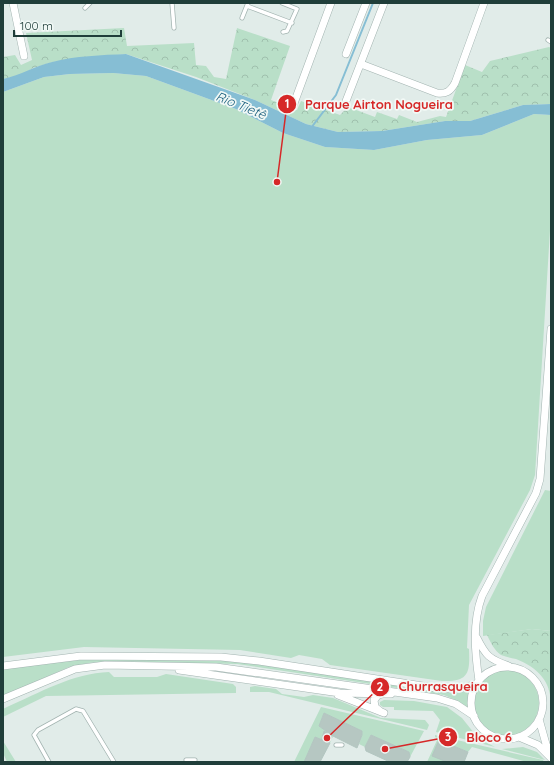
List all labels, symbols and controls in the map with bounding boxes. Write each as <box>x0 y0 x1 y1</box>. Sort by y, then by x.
scale bar <box>14 12 121 38</box>
text: 100 m <box>20 18 53 33</box>
water label: Rio Tietê <box>214 88 269 123</box>
callout: Parque Airton Nogueira <box>277 92 461 117</box>
text: 1 <box>285 96 289 111</box>
text: Parque Airton Nogueira <box>305 96 453 112</box>
callout: Churrasqueira <box>370 674 495 699</box>
text: Churrasqueira <box>398 678 488 694</box>
text: 2 <box>377 679 384 694</box>
callout: Bloco 6 <box>438 725 520 750</box>
text: 3 <box>445 729 451 744</box>
text: Bloco 6 <box>466 729 512 745</box>

